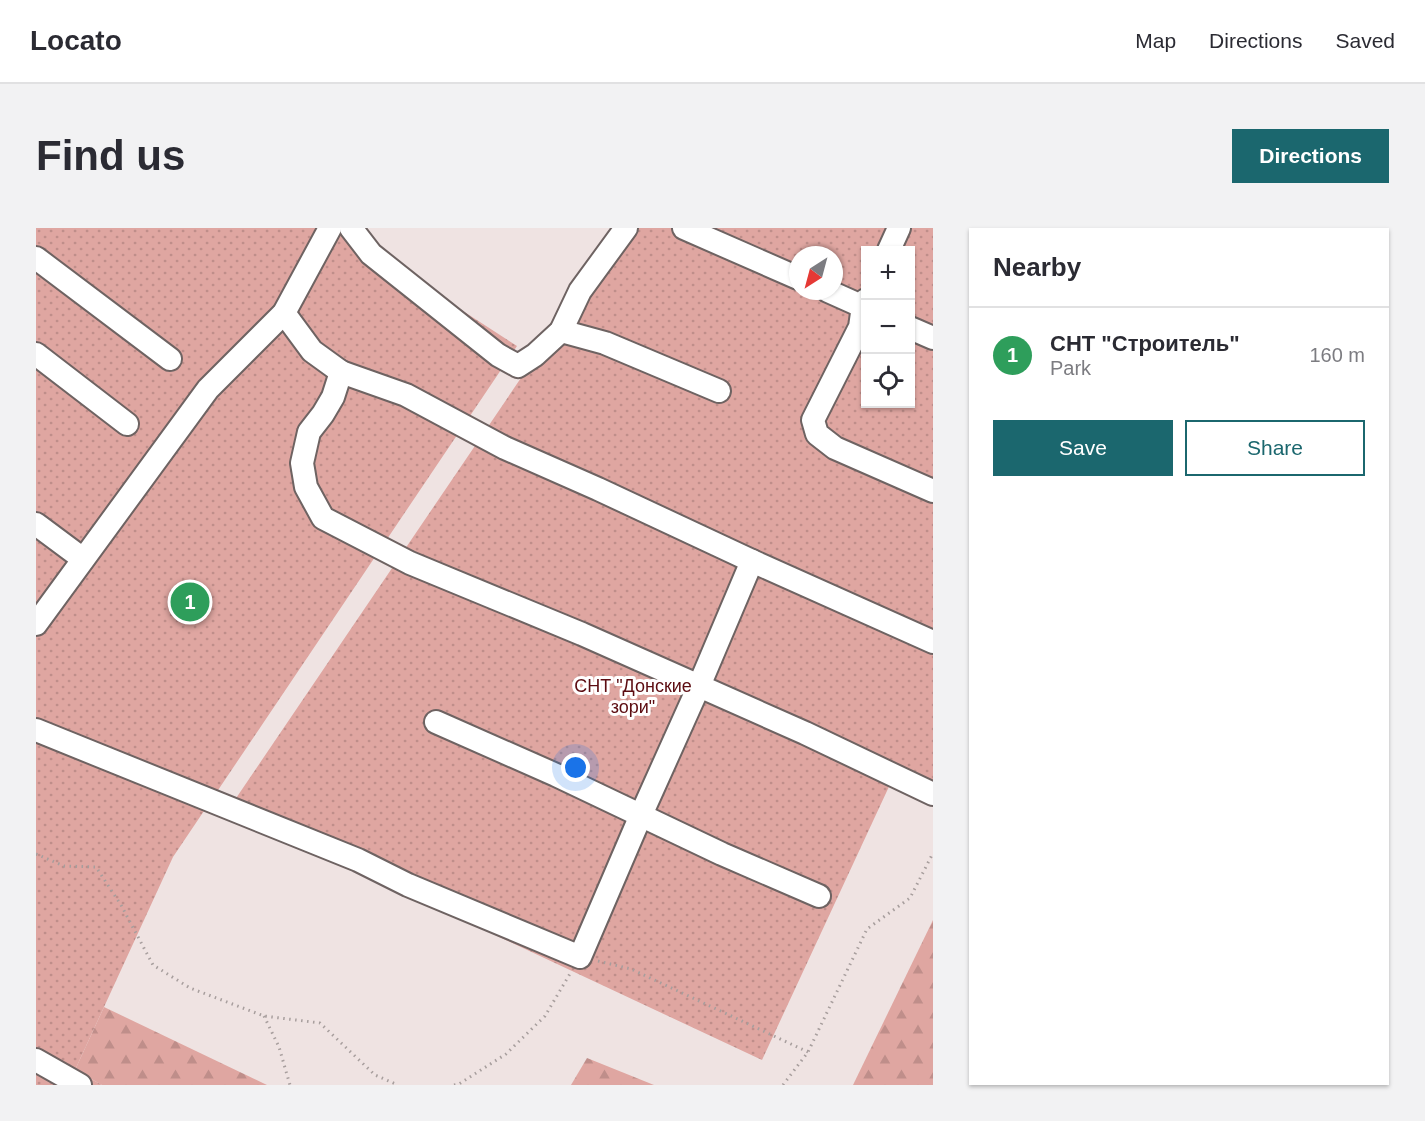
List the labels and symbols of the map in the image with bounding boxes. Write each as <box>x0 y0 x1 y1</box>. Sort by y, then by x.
north arrow <box>789 246 843 300</box>
pin: 1 <box>170 580 210 625</box>
park label: СНТ "Донские зори" <box>574 676 692 717</box>
your location <box>561 753 590 782</box>

